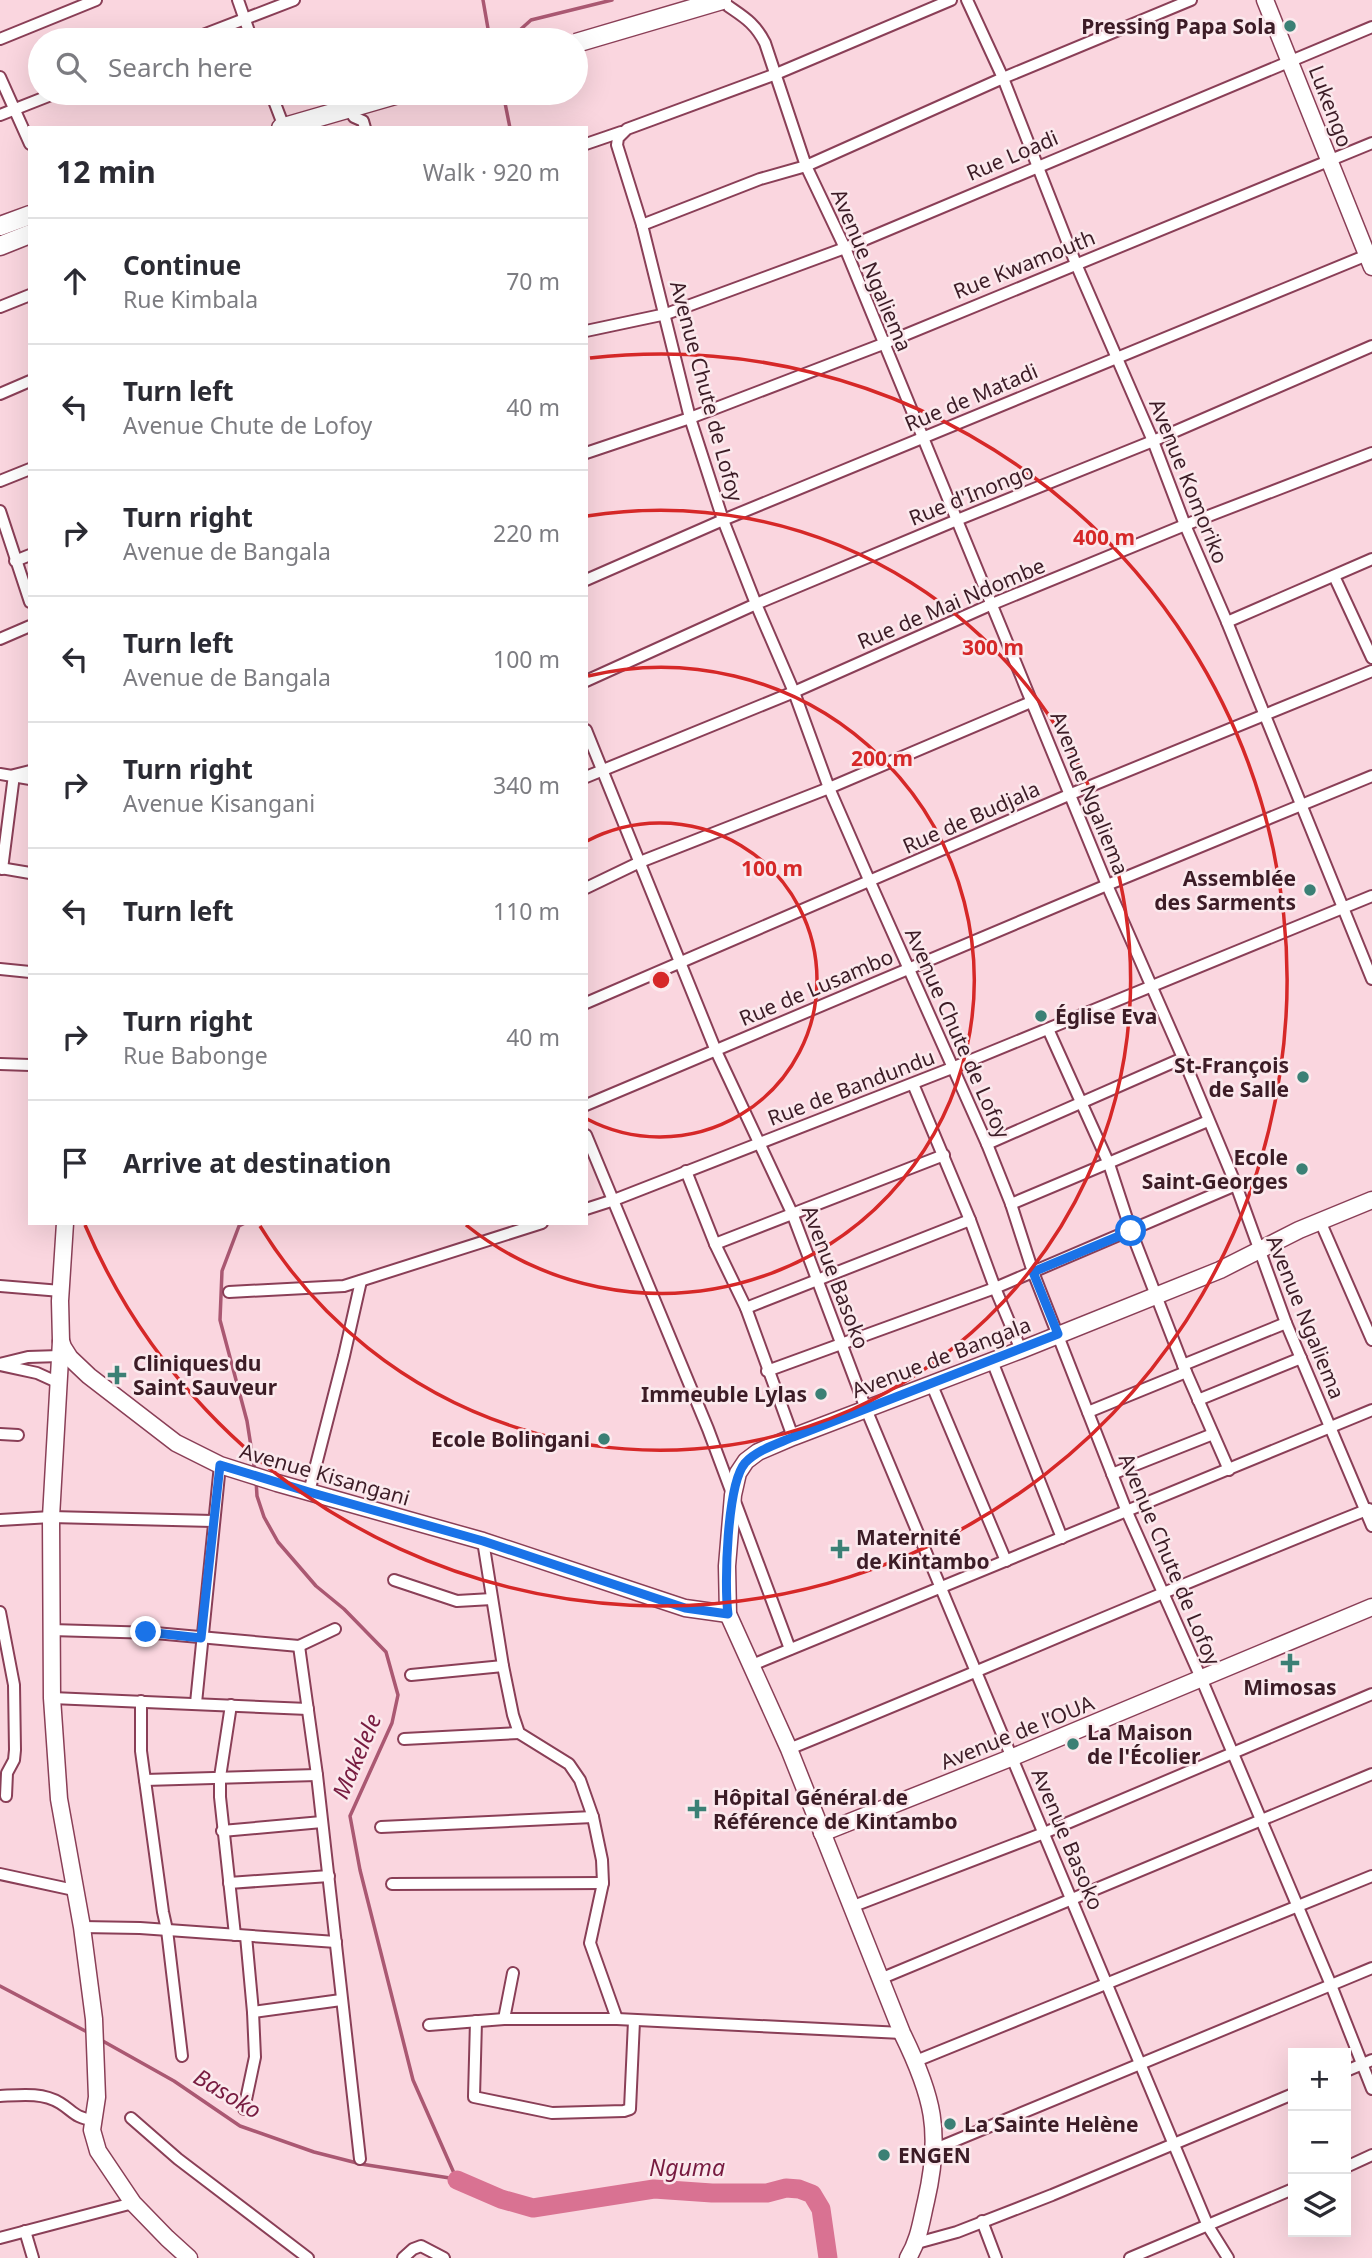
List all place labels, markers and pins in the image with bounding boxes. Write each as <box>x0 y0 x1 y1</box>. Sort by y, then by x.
place label: Pressing Papa Sola <box>1081 12 1276 40</box>
marker: Pressing Papa Sola <box>1282 18 1298 34</box>
place label: Assemblée des Sarments <box>1154 864 1296 916</box>
marker: Assemblée des Sarments <box>1302 882 1318 898</box>
centre of rings <box>649 968 673 992</box>
place label: Église Eva <box>1055 1002 1157 1030</box>
marker: Église Eva <box>1033 1008 1049 1024</box>
place label: St-François de Salle <box>1174 1051 1289 1103</box>
marker: St-François de Salle <box>1295 1069 1311 1085</box>
place label: Ecole Saint-Georges <box>1142 1143 1288 1195</box>
marker: Ecole Saint-Georges <box>1294 1161 1310 1177</box>
place label: Cliniques du Saint Sauveur <box>133 1349 278 1401</box>
marker: Cliniques du Saint Sauveur <box>107 1365 127 1385</box>
place label: Immeuble Lylas <box>641 1380 807 1408</box>
marker: Immeuble Lylas <box>813 1386 829 1402</box>
place label: Ecole Bolingani <box>431 1425 590 1453</box>
marker: Ecole Bolingani <box>596 1431 612 1447</box>
place label: Maternité de Kintambo <box>856 1523 990 1575</box>
marker: Maternité de Kintambo <box>830 1539 850 1559</box>
marker: Mimosas <box>1282 1655 1298 1671</box>
place label: Mimosas <box>1243 1673 1337 1701</box>
place label: La Maison de l'Écolier <box>1087 1718 1201 1770</box>
marker: La Maison de l'Écolier <box>1065 1736 1081 1752</box>
place label: Hôpital Général de Référence de Kintambo <box>713 1783 958 1835</box>
marker: Hôpital Général de Référence de Kintambo <box>687 1799 707 1819</box>
place label: La Sainte Helène <box>964 2110 1139 2138</box>
marker: La Sainte Helène <box>942 2116 958 2132</box>
place label: ENGEN <box>898 2141 971 2169</box>
marker: ENGEN <box>876 2147 892 2163</box>

